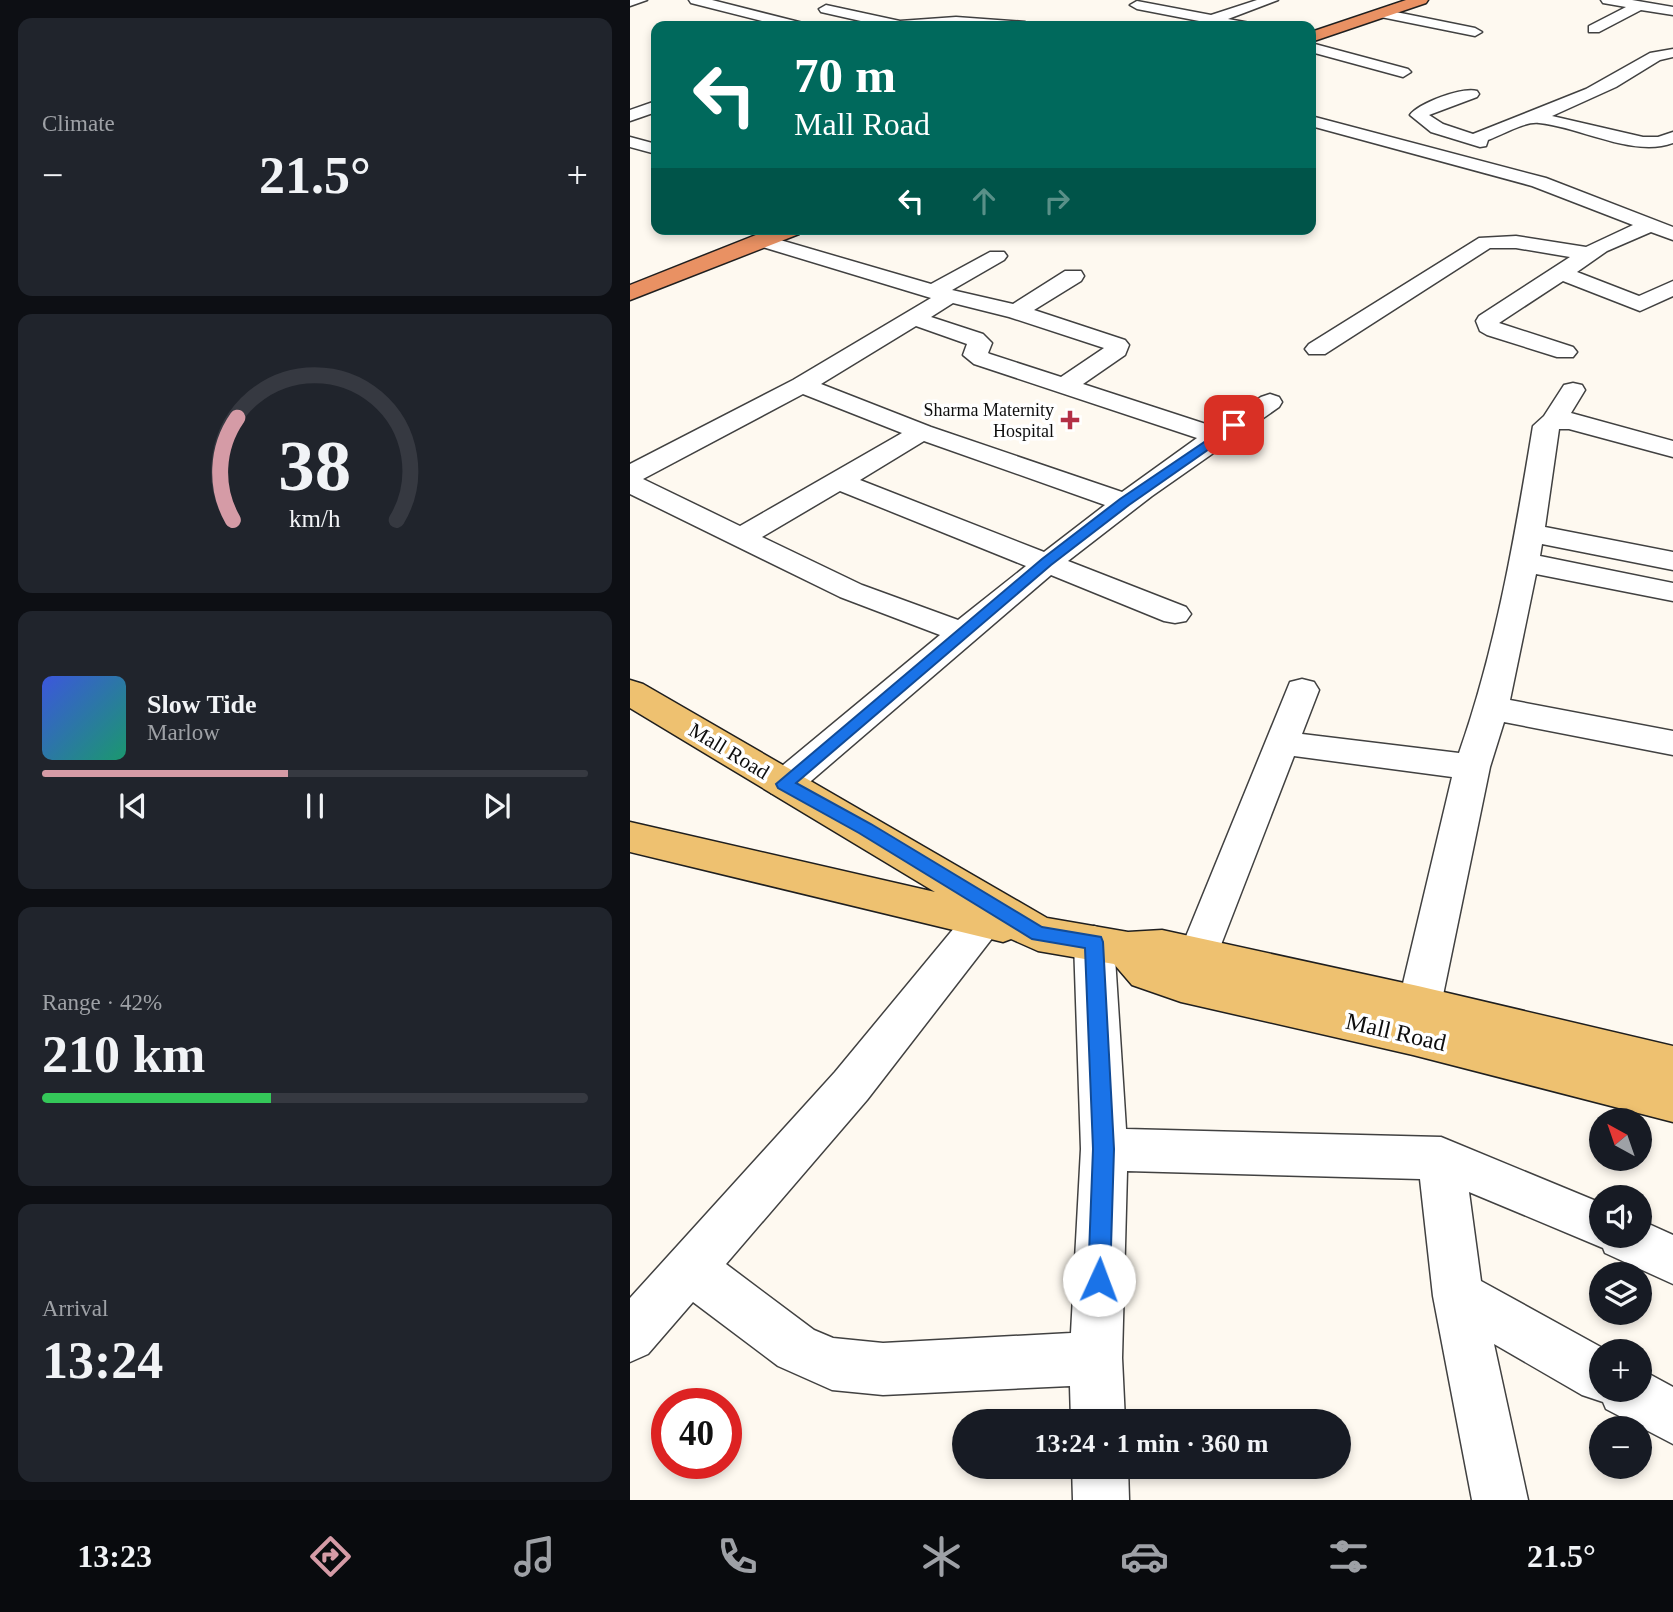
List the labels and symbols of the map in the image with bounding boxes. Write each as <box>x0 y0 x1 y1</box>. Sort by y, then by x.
pin <box>1204 395 1264 455</box>
place label: Sharma Maternity Hospital <box>924 400 1054 441</box>
marker: Sharma Maternity Hospital <box>1060 410 1080 430</box>
street label: Mall Road <box>685 718 774 785</box>
street label: Mall Road <box>1343 1008 1449 1056</box>
north arrow <box>1589 1108 1652 1171</box>
position arrow <box>1062 1243 1136 1317</box>
speed limit sign: 40 <box>651 1388 742 1479</box>

